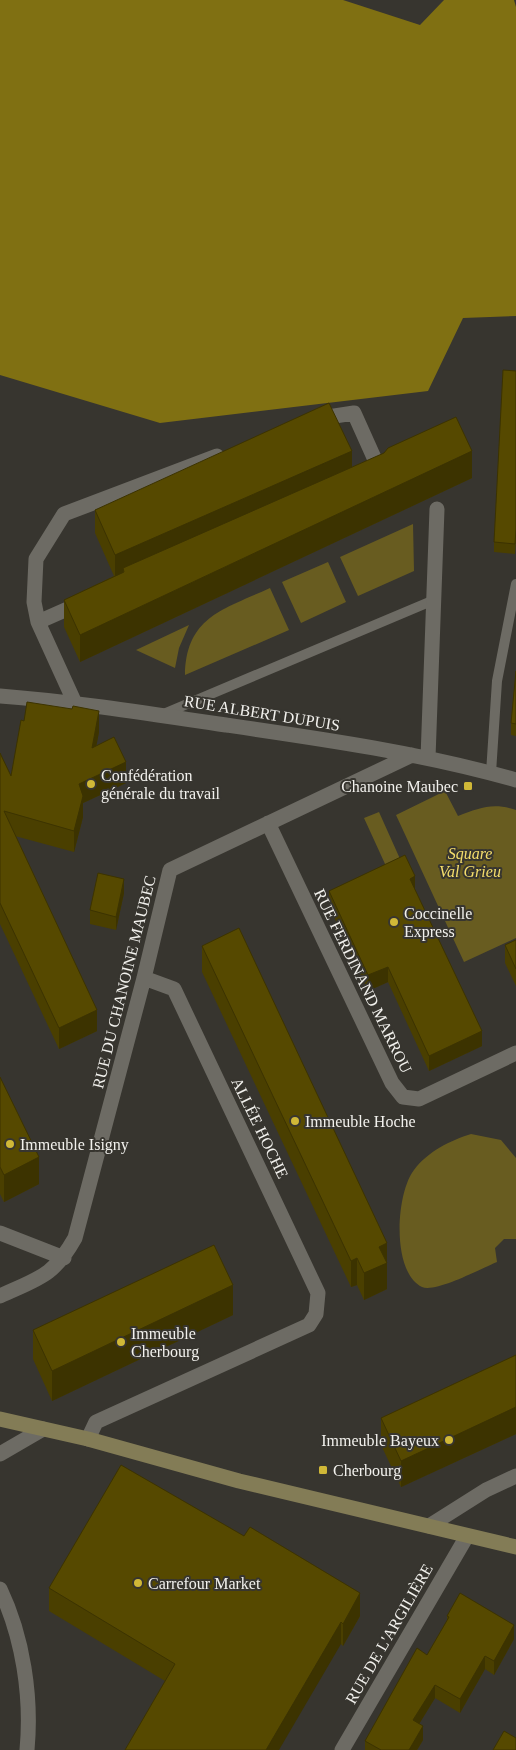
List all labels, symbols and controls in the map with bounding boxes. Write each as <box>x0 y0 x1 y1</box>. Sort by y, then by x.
street label: RUE ALBERT DUPUIS <box>183 692 341 734</box>
place label: Confédération générale du travail <box>101 767 221 803</box>
marker: Confédération générale du travail <box>85 778 97 790</box>
place label: Chanoine Maubec <box>341 778 458 795</box>
marker: Chanoine Maubec <box>462 780 474 792</box>
park label: Square Val Grieu <box>439 845 501 880</box>
street label: RUE DU CHANOINE MAUBEC <box>89 874 159 1090</box>
street label: RUE FERDINAND MARROU <box>311 886 415 1076</box>
place label: Coccinelle Express <box>404 905 472 941</box>
marker: Coccinelle Express <box>388 916 400 928</box>
street label: ALLÉE HOCHE <box>228 1075 293 1181</box>
place label: Immeuble Hoche <box>305 1113 416 1130</box>
marker: Immeuble Hoche <box>289 1115 301 1127</box>
place label: Immeuble Isigny <box>20 1136 129 1154</box>
marker: Immeuble Isigny <box>4 1138 16 1150</box>
place label: Immeuble Cherbourg <box>131 1325 199 1361</box>
marker: Immeuble Cherbourg <box>115 1336 127 1348</box>
place label: Immeuble Bayeux <box>321 1432 439 1450</box>
marker: Immeuble Bayeux <box>443 1434 455 1446</box>
place label: Cherbourg <box>333 1462 401 1480</box>
marker: Cherbourg <box>317 1464 329 1476</box>
street label: RUE DE L'ARGILIÈRE <box>341 1561 436 1707</box>
place label: Carrefour Market <box>148 1575 261 1592</box>
marker: Carrefour Market <box>132 1577 144 1589</box>

